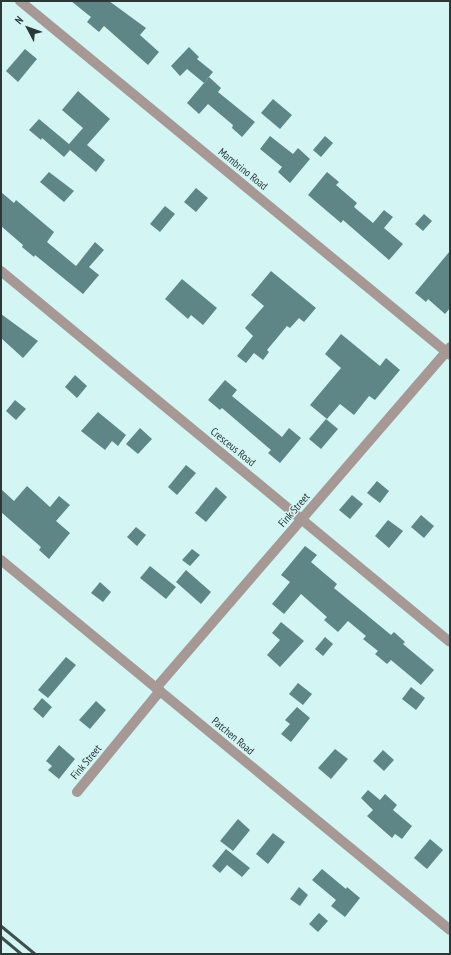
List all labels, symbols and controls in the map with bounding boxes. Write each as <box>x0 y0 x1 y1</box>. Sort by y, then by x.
north arrow <box>8 8 48 48</box>
text: N <box>12 13 26 27</box>
street label: Mambrino Road <box>216 145 270 193</box>
street label: Cresceus Road <box>208 425 258 469</box>
street label: Fink Street <box>276 490 312 530</box>
street label: Patchen Road <box>209 714 257 758</box>
street label: Fink Street <box>68 742 104 782</box>

